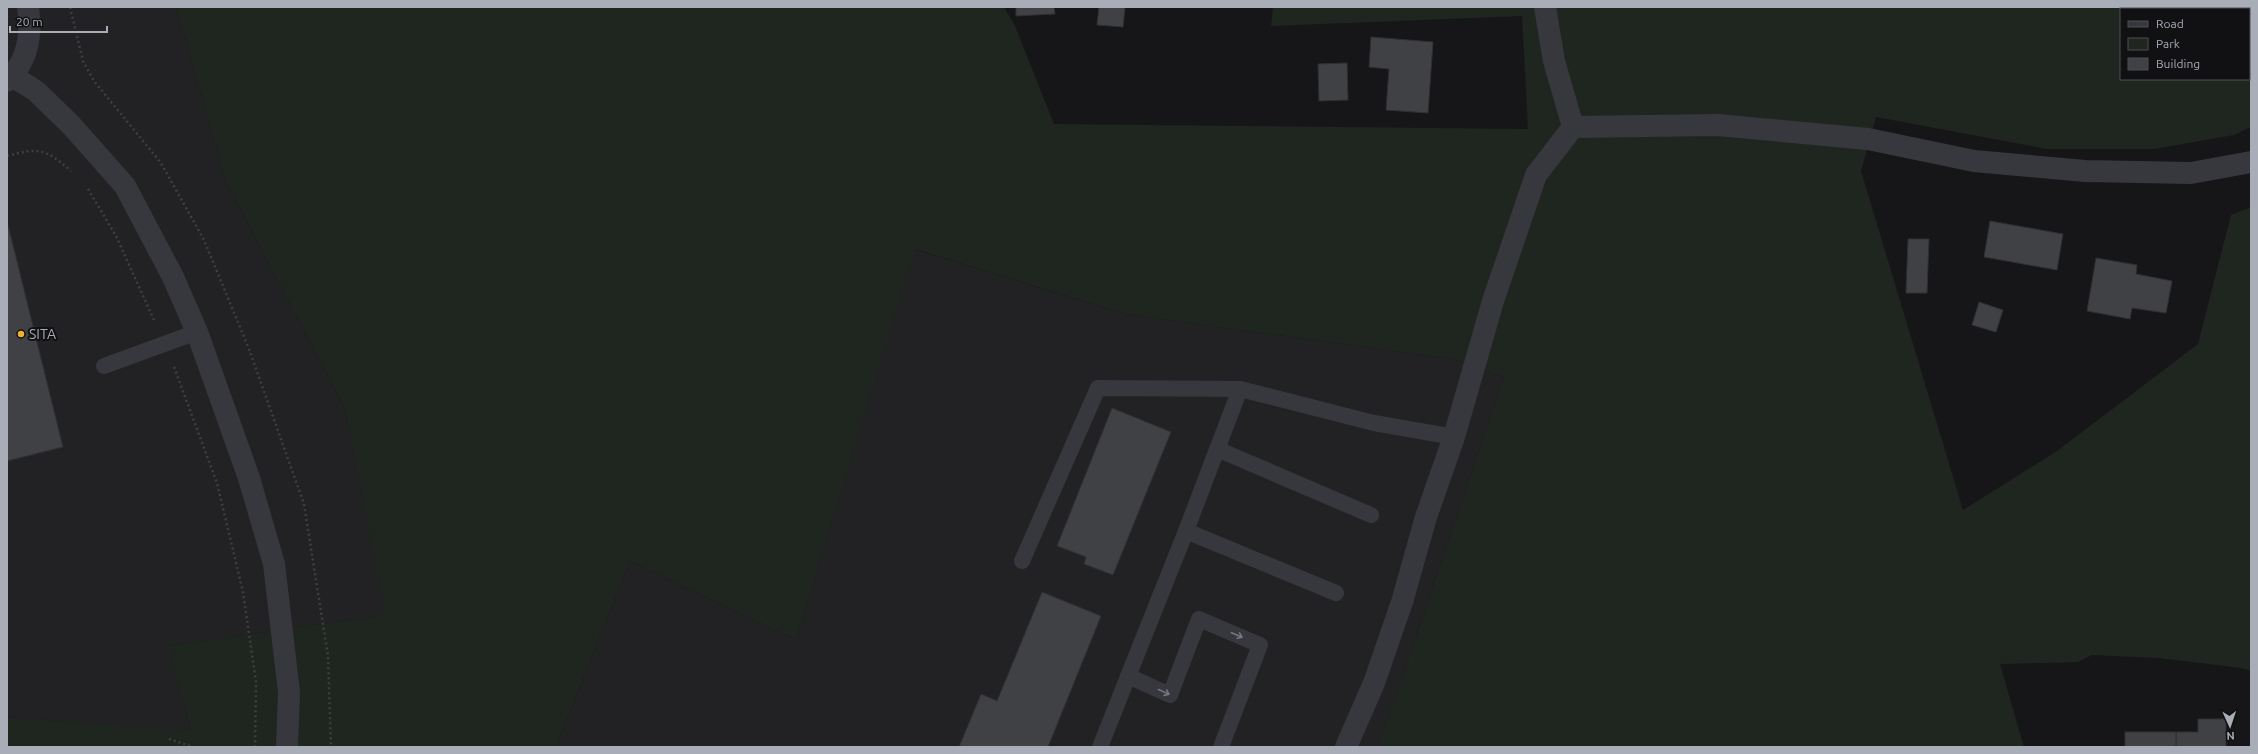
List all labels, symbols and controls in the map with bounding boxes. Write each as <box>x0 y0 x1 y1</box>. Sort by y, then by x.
scale bar <box>10 8 107 34</box>
legend <box>2120 8 2250 80</box>
text: 20 m <box>16 15 43 28</box>
text: Road <box>2156 17 2184 30</box>
text: Park <box>2156 37 2180 50</box>
text: Building <box>2156 57 2200 70</box>
place label: SITA <box>29 326 56 342</box>
marker: SITA <box>16 329 26 339</box>
one-way arrow <box>1230 632 1242 640</box>
one-way arrow <box>1157 689 1169 696</box>
north arrow <box>2210 706 2250 746</box>
text: N <box>2226 730 2235 742</box>

